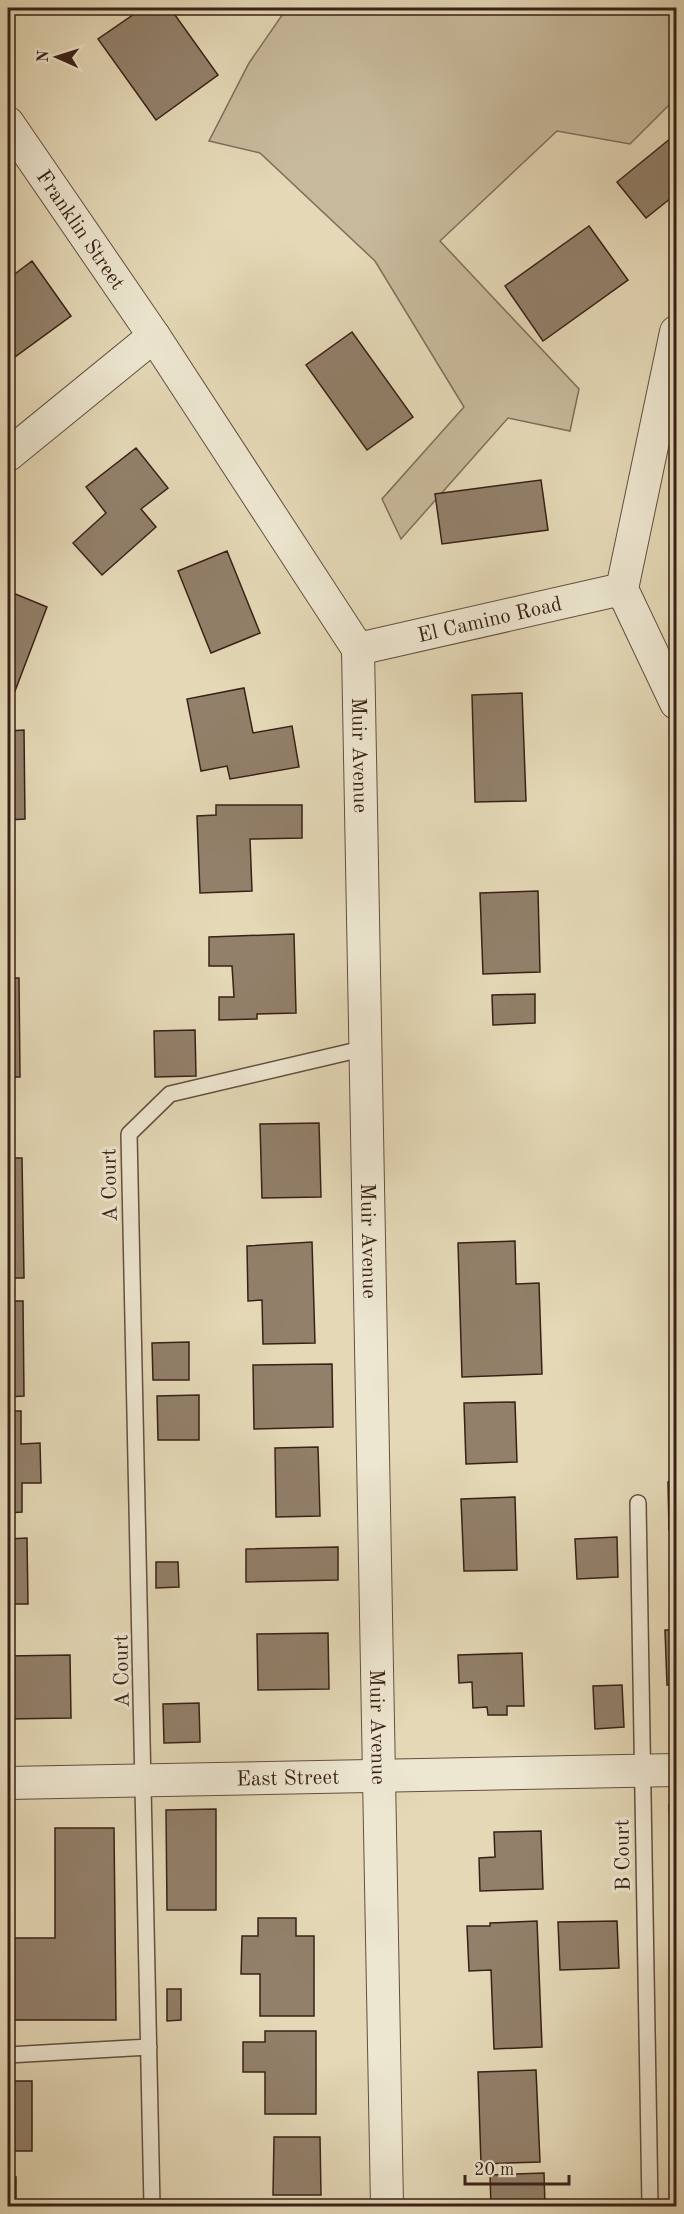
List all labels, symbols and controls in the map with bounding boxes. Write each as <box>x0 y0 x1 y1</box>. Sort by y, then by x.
north arrow <box>27 27 87 87</box>
text: N <box>36 49 52 63</box>
street label: Franklin Street <box>32 167 128 294</box>
street label: El Camino Road <box>416 594 564 647</box>
street label: Muir Avenue <box>347 697 370 813</box>
street label: A Court <box>99 1148 122 1222</box>
street label: Muir Avenue <box>356 1183 379 1299</box>
street label: A Court <box>111 1634 134 1708</box>
street label: Muir Avenue <box>365 1669 388 1785</box>
street label: East Street <box>236 1768 340 1791</box>
street label: B Court <box>612 1819 635 1891</box>
scale bar <box>465 2148 568 2186</box>
text: 20 m <box>474 2161 514 2179</box>

